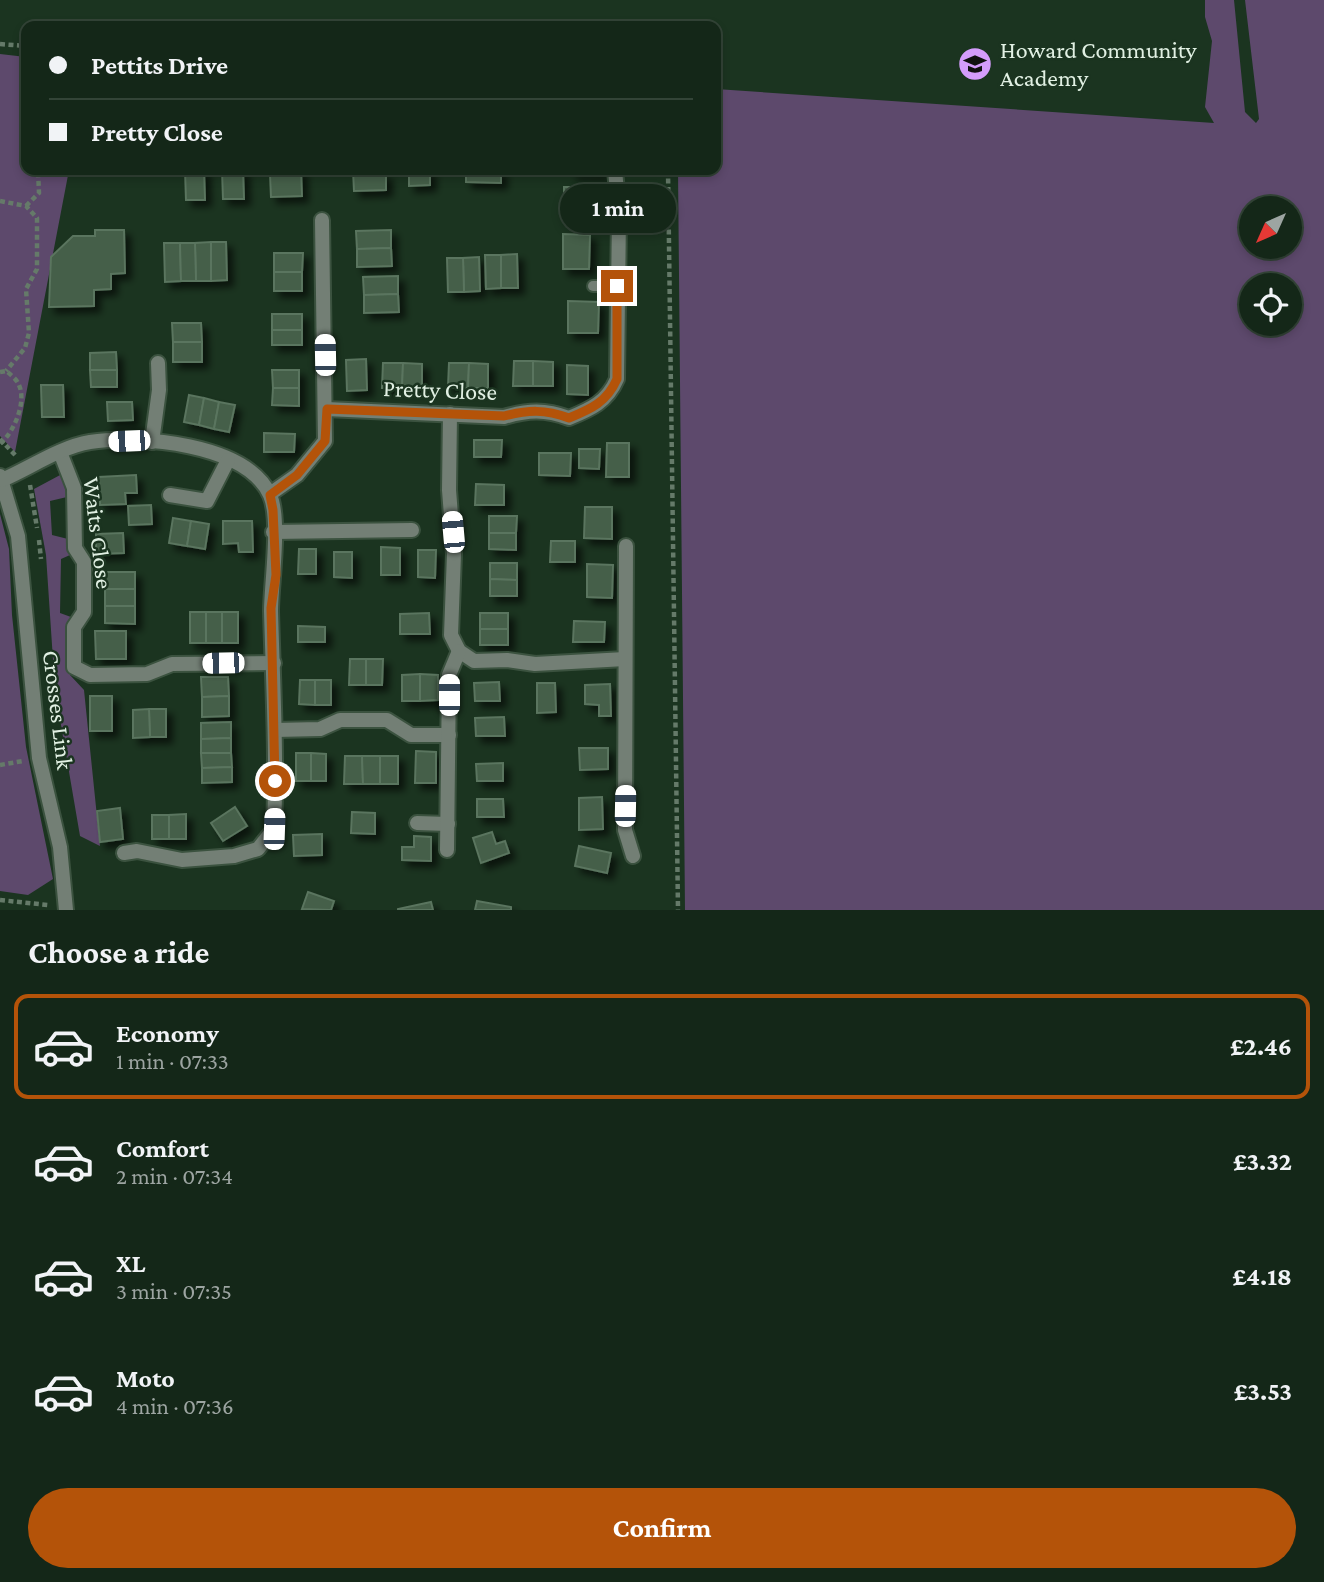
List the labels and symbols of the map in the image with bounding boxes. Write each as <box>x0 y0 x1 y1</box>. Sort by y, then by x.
place label: Howard Community Academy <box>1000 36 1198 91</box>
school or university icon: Howard Community Academy <box>956 45 994 83</box>
callout: 1 min <box>559 184 675 233</box>
north arrow <box>1239 196 1302 259</box>
route end <box>601 270 633 302</box>
car <box>315 334 336 376</box>
street label: Pretty Close <box>382 374 498 405</box>
car <box>108 430 151 452</box>
street label: Waits Close <box>78 476 119 590</box>
car <box>441 510 466 554</box>
street label: Crosses Link <box>38 649 79 772</box>
car <box>202 652 245 674</box>
car <box>439 674 460 716</box>
route start <box>259 765 291 797</box>
car <box>615 785 636 827</box>
car <box>263 808 286 850</box>

